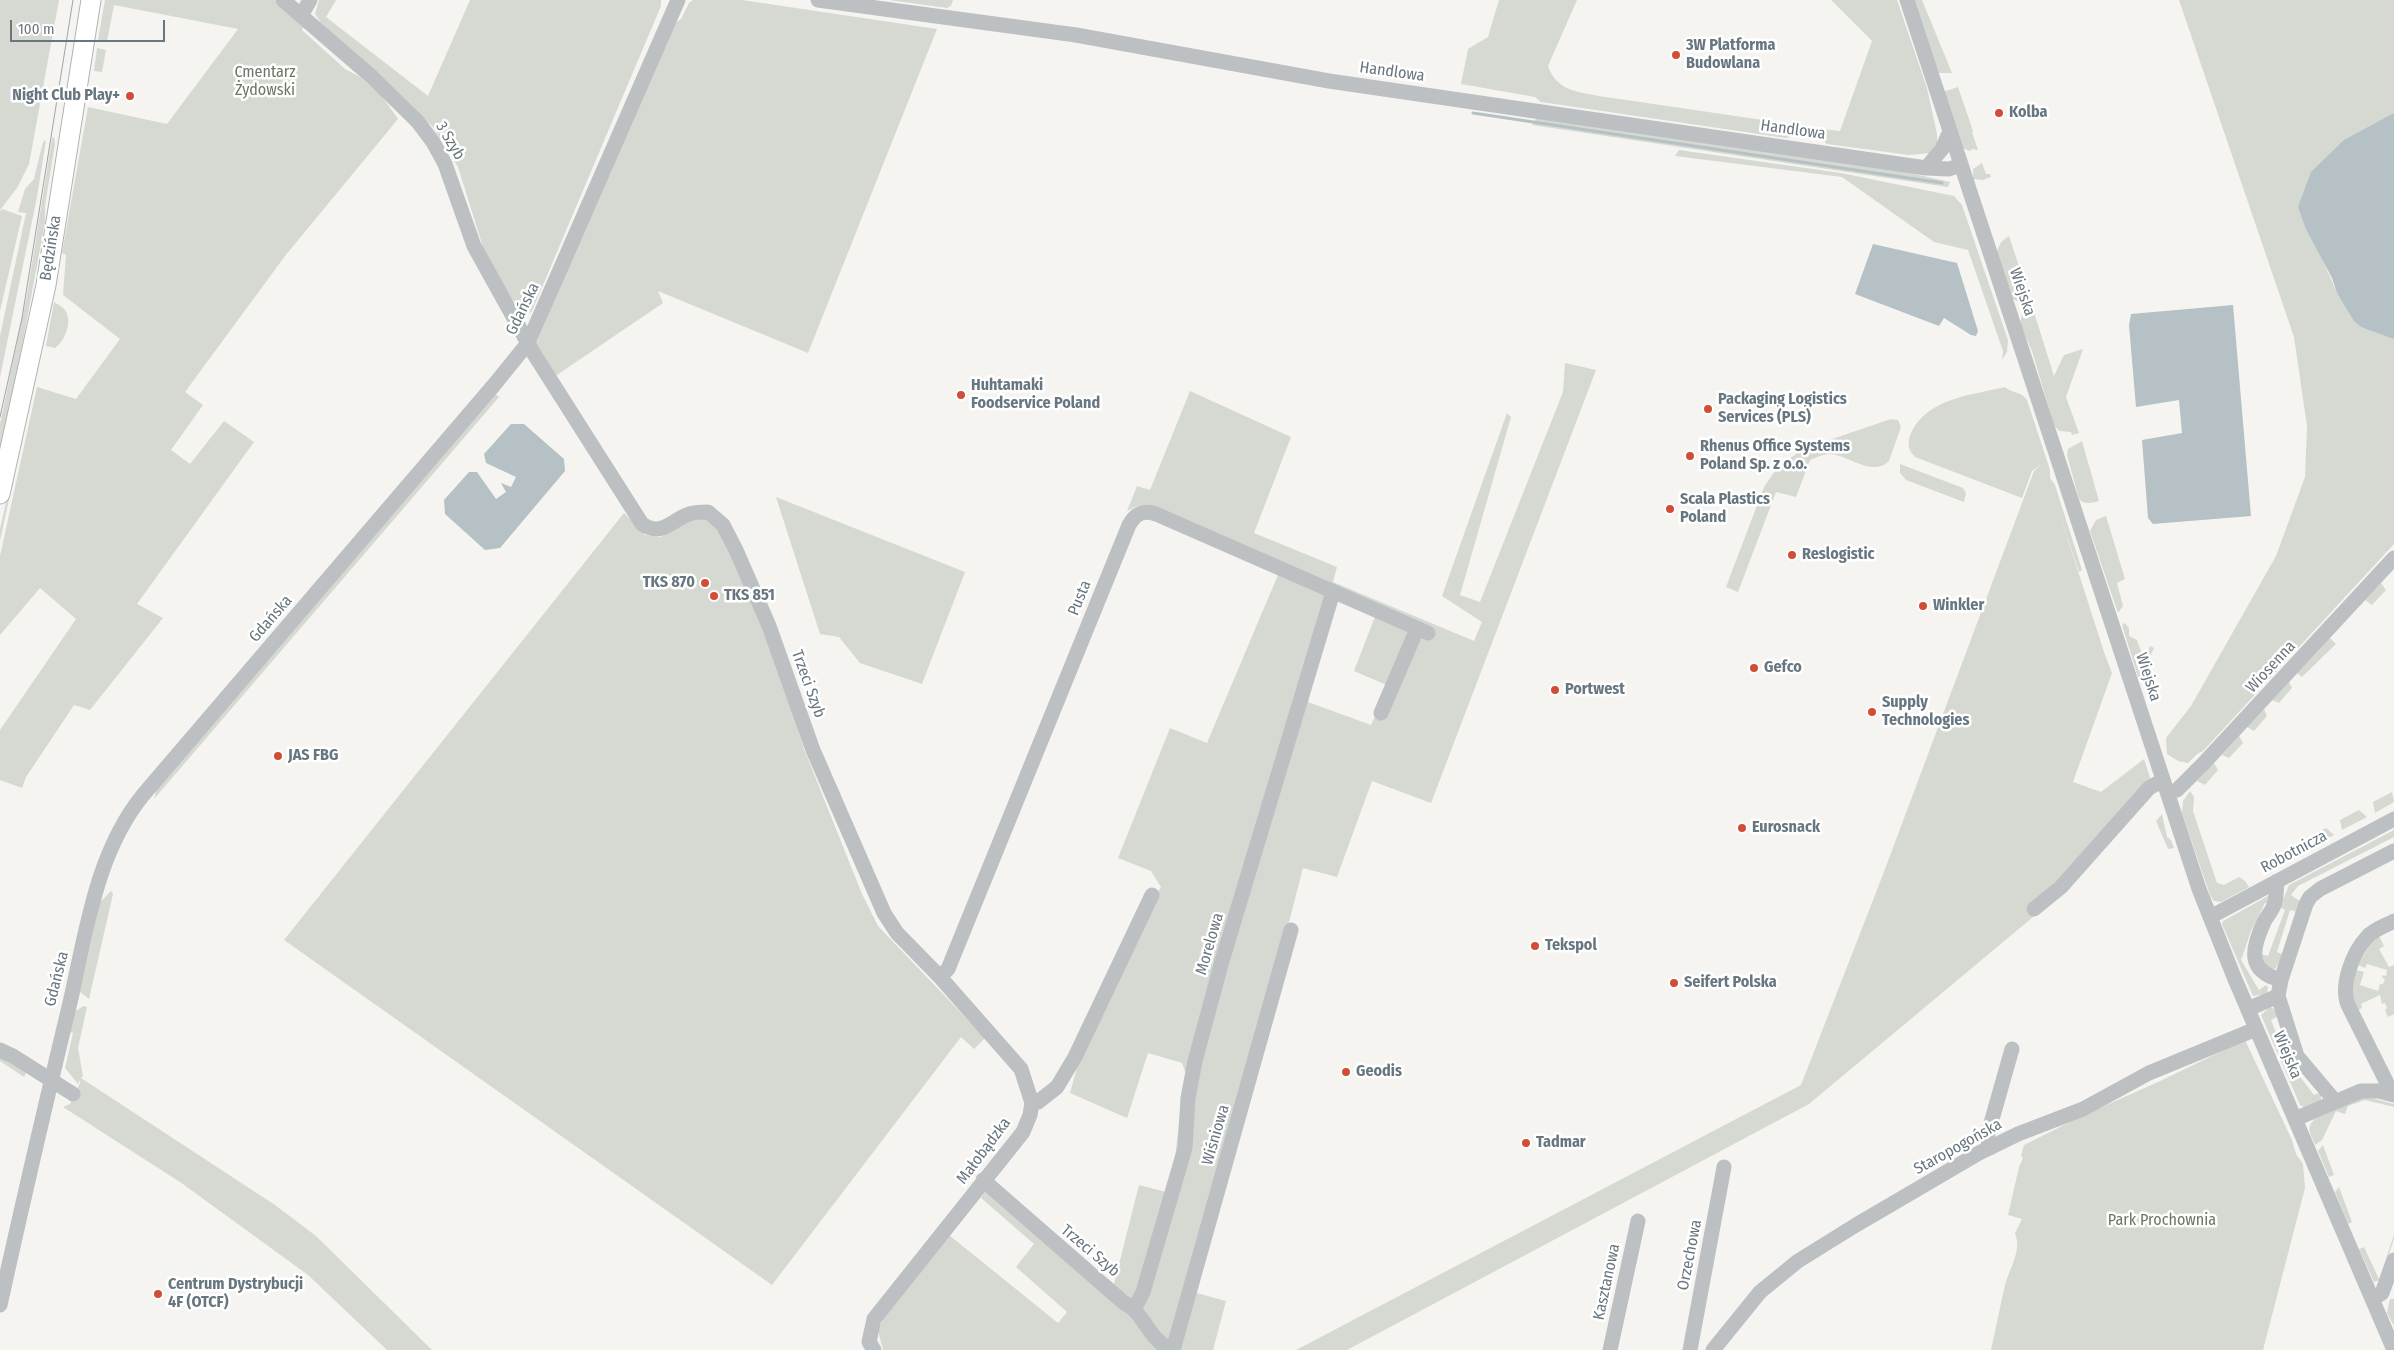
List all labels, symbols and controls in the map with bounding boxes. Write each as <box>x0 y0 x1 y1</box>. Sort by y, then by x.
scale bar <box>12 10 168 42</box>
text: 100 m <box>18 20 55 38</box>
place label: 3W Platforma Budowlana <box>1686 36 1775 74</box>
marker: 3W Platforma Budowlana <box>1670 49 1682 61</box>
street label: Handlowa <box>1358 58 1426 86</box>
park label: Cmentarz Żydowski <box>234 63 296 101</box>
place label: Night Club Play+ <box>12 86 120 106</box>
marker: Night Club Play+ <box>124 90 136 102</box>
place label: Kolba <box>2009 103 2047 123</box>
marker: Kolba <box>1993 107 2005 119</box>
street label: Handlowa <box>1759 116 1827 144</box>
street label: 3 Szyb <box>431 119 469 163</box>
street label: Będzińska <box>36 214 66 282</box>
street label: Wiejska <box>2005 265 2039 319</box>
street label: Gdańska <box>502 280 544 338</box>
place label: Huhtamaki Foodservice Poland <box>971 376 1100 414</box>
marker: Huhtamaki Foodservice Poland <box>955 389 967 401</box>
place label: Packaging Logistics Services (PLS) <box>1718 390 1847 428</box>
marker: Packaging Logistics Services (PLS) <box>1702 403 1714 415</box>
place label: Rhenus Office Systems Poland Sp. z o.o. <box>1700 437 1850 475</box>
marker: Rhenus Office Systems Poland Sp. z o.o. <box>1684 450 1696 462</box>
place label: Scala Plastics Poland <box>1680 490 1770 528</box>
marker: Scala Plastics Poland <box>1664 503 1676 515</box>
place label: Reslogistic <box>1802 545 1875 565</box>
marker: Reslogistic <box>1786 549 1798 561</box>
place label: TKS 870 <box>643 573 695 593</box>
marker: TKS 870 <box>699 577 711 589</box>
street label: Pusta <box>1064 578 1096 618</box>
place label: TKS 851 <box>724 586 775 606</box>
marker: TKS 851 <box>708 590 720 602</box>
street label: Gdańska <box>245 592 297 646</box>
place label: Winkler <box>1933 596 1984 616</box>
marker: Winkler <box>1917 600 1929 612</box>
street label: Wiosenna <box>2242 637 2300 697</box>
street label: Trzeci Szyb <box>787 647 829 721</box>
street label: Wiejska <box>2131 650 2165 704</box>
place label: Gefco <box>1764 658 1802 678</box>
marker: Gefco <box>1748 662 1760 674</box>
place label: Portwest <box>1565 680 1625 700</box>
marker: Portwest <box>1549 684 1561 696</box>
place label: Supply Technologies <box>1882 693 1969 731</box>
marker: Supply Technologies <box>1866 706 1878 718</box>
place label: JAS FBG <box>288 746 338 766</box>
marker: JAS FBG <box>272 750 284 762</box>
place label: Eurosnack <box>1752 818 1820 838</box>
marker: Eurosnack <box>1736 822 1748 834</box>
street label: Robotnicza <box>2258 827 2330 877</box>
street label: Morelowa <box>1192 911 1228 977</box>
place label: Tekspol <box>1545 936 1597 956</box>
marker: Tekspol <box>1529 940 1541 952</box>
street label: Gdańska <box>41 950 73 1008</box>
place label: Seifert Polska <box>1684 973 1777 993</box>
marker: Seifert Polska <box>1668 977 1680 989</box>
street label: Wiejska <box>2268 1028 2306 1082</box>
place label: Geodis <box>1356 1062 1402 1082</box>
marker: Geodis <box>1340 1066 1352 1078</box>
street label: Wiśniowa <box>1198 1103 1234 1167</box>
street label: Małobądzka <box>953 1114 1015 1188</box>
street label: Staropogońska <box>1911 1115 2005 1179</box>
place label: Tadmar <box>1536 1133 1586 1153</box>
marker: Tadmar <box>1520 1137 1532 1149</box>
park label: Park Prochownia <box>2108 1211 2216 1231</box>
street label: Orzechowa <box>1674 1218 1706 1292</box>
street label: Trzeci Szyb <box>1057 1221 1123 1281</box>
street label: Kasztanowa <box>1590 1242 1624 1322</box>
place label: Centrum Dystrybucji 4F (OTCF) <box>168 1275 303 1313</box>
marker: Centrum Dystrybucji 4F (OTCF) <box>152 1288 164 1300</box>

